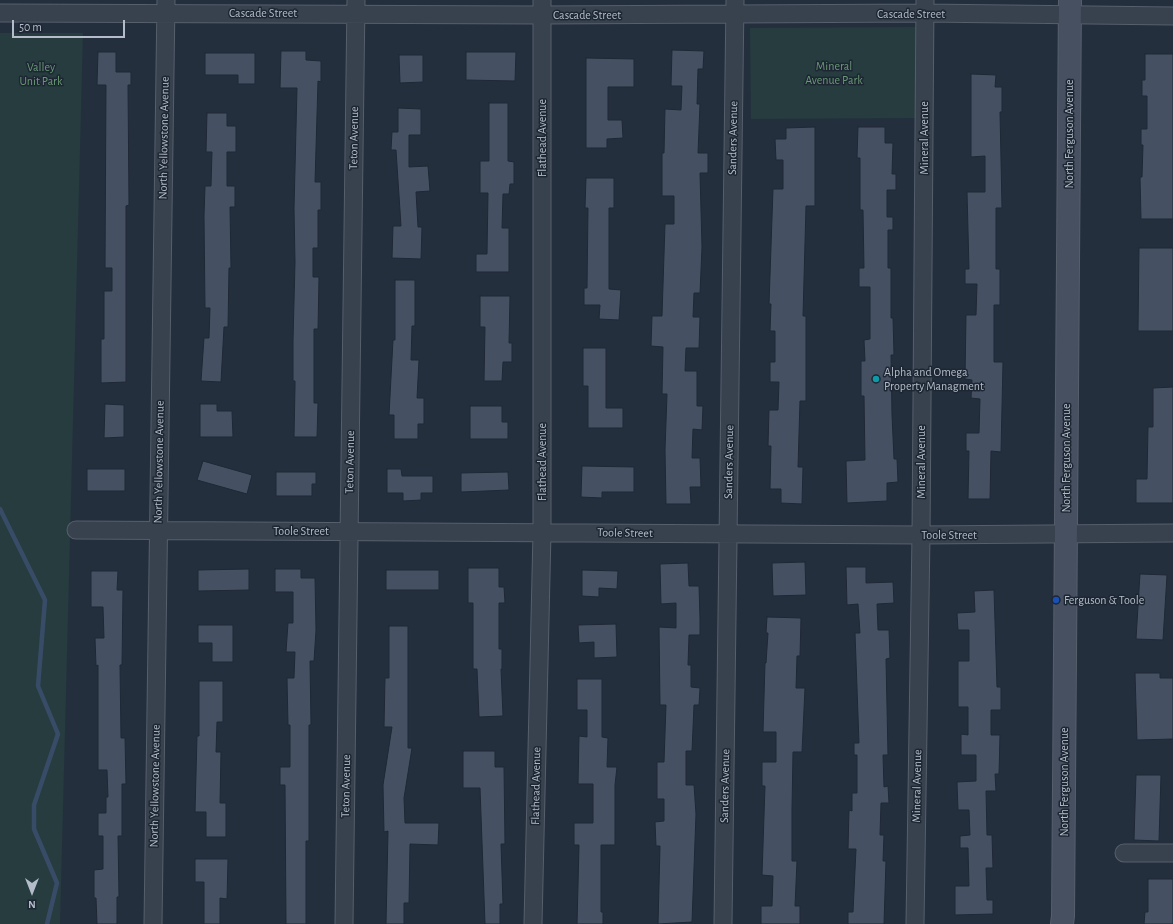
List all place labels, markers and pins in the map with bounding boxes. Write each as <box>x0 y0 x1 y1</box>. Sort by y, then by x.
place label: Alpha and Omega Property Managment <box>884 365 984 393</box>
marker: Alpha and Omega Property Managment <box>871 374 881 384</box>
place label: Ferguson & Toole <box>1064 593 1144 607</box>
marker: Ferguson & Toole <box>1051 595 1061 605</box>

